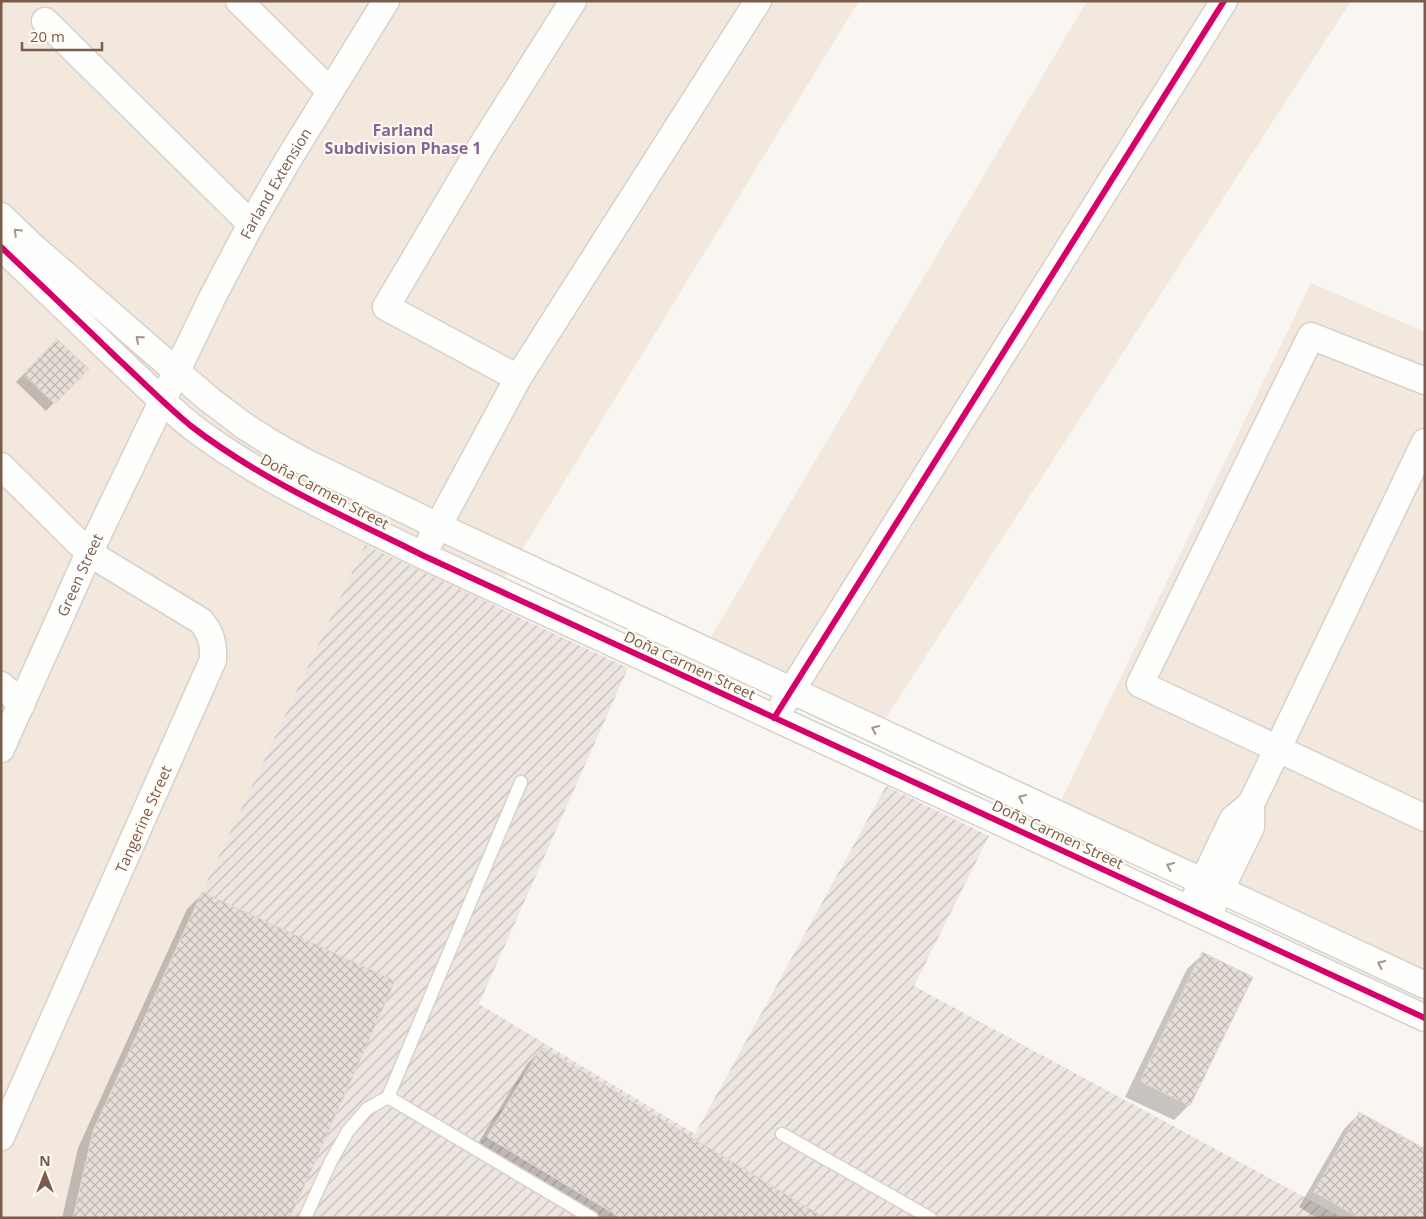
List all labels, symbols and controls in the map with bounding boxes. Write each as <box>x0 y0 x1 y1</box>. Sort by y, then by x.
scale bar <box>22 20 102 52</box>
text: 20 m <box>30 26 65 46</box>
district label: Farland Subdivision Phase 1 <box>325 119 481 159</box>
street label: Farland Extension <box>235 124 315 242</box>
one-way arrow <box>14 229 23 238</box>
one-way arrow <box>136 336 145 345</box>
street label: Doña Carmen Street <box>257 449 393 533</box>
street label: Green Street <box>52 530 107 619</box>
street label: Doña Carmen Street <box>621 626 759 704</box>
one-way arrow <box>871 725 880 735</box>
street label: Tangerine Street <box>110 762 176 876</box>
one-way arrow <box>1018 793 1027 804</box>
street label: Doña Carmen Street <box>989 795 1127 873</box>
one-way arrow <box>1166 862 1175 873</box>
one-way arrow <box>1377 961 1386 971</box>
north arrow <box>20 1149 70 1199</box>
text: N <box>39 1151 51 1170</box>

